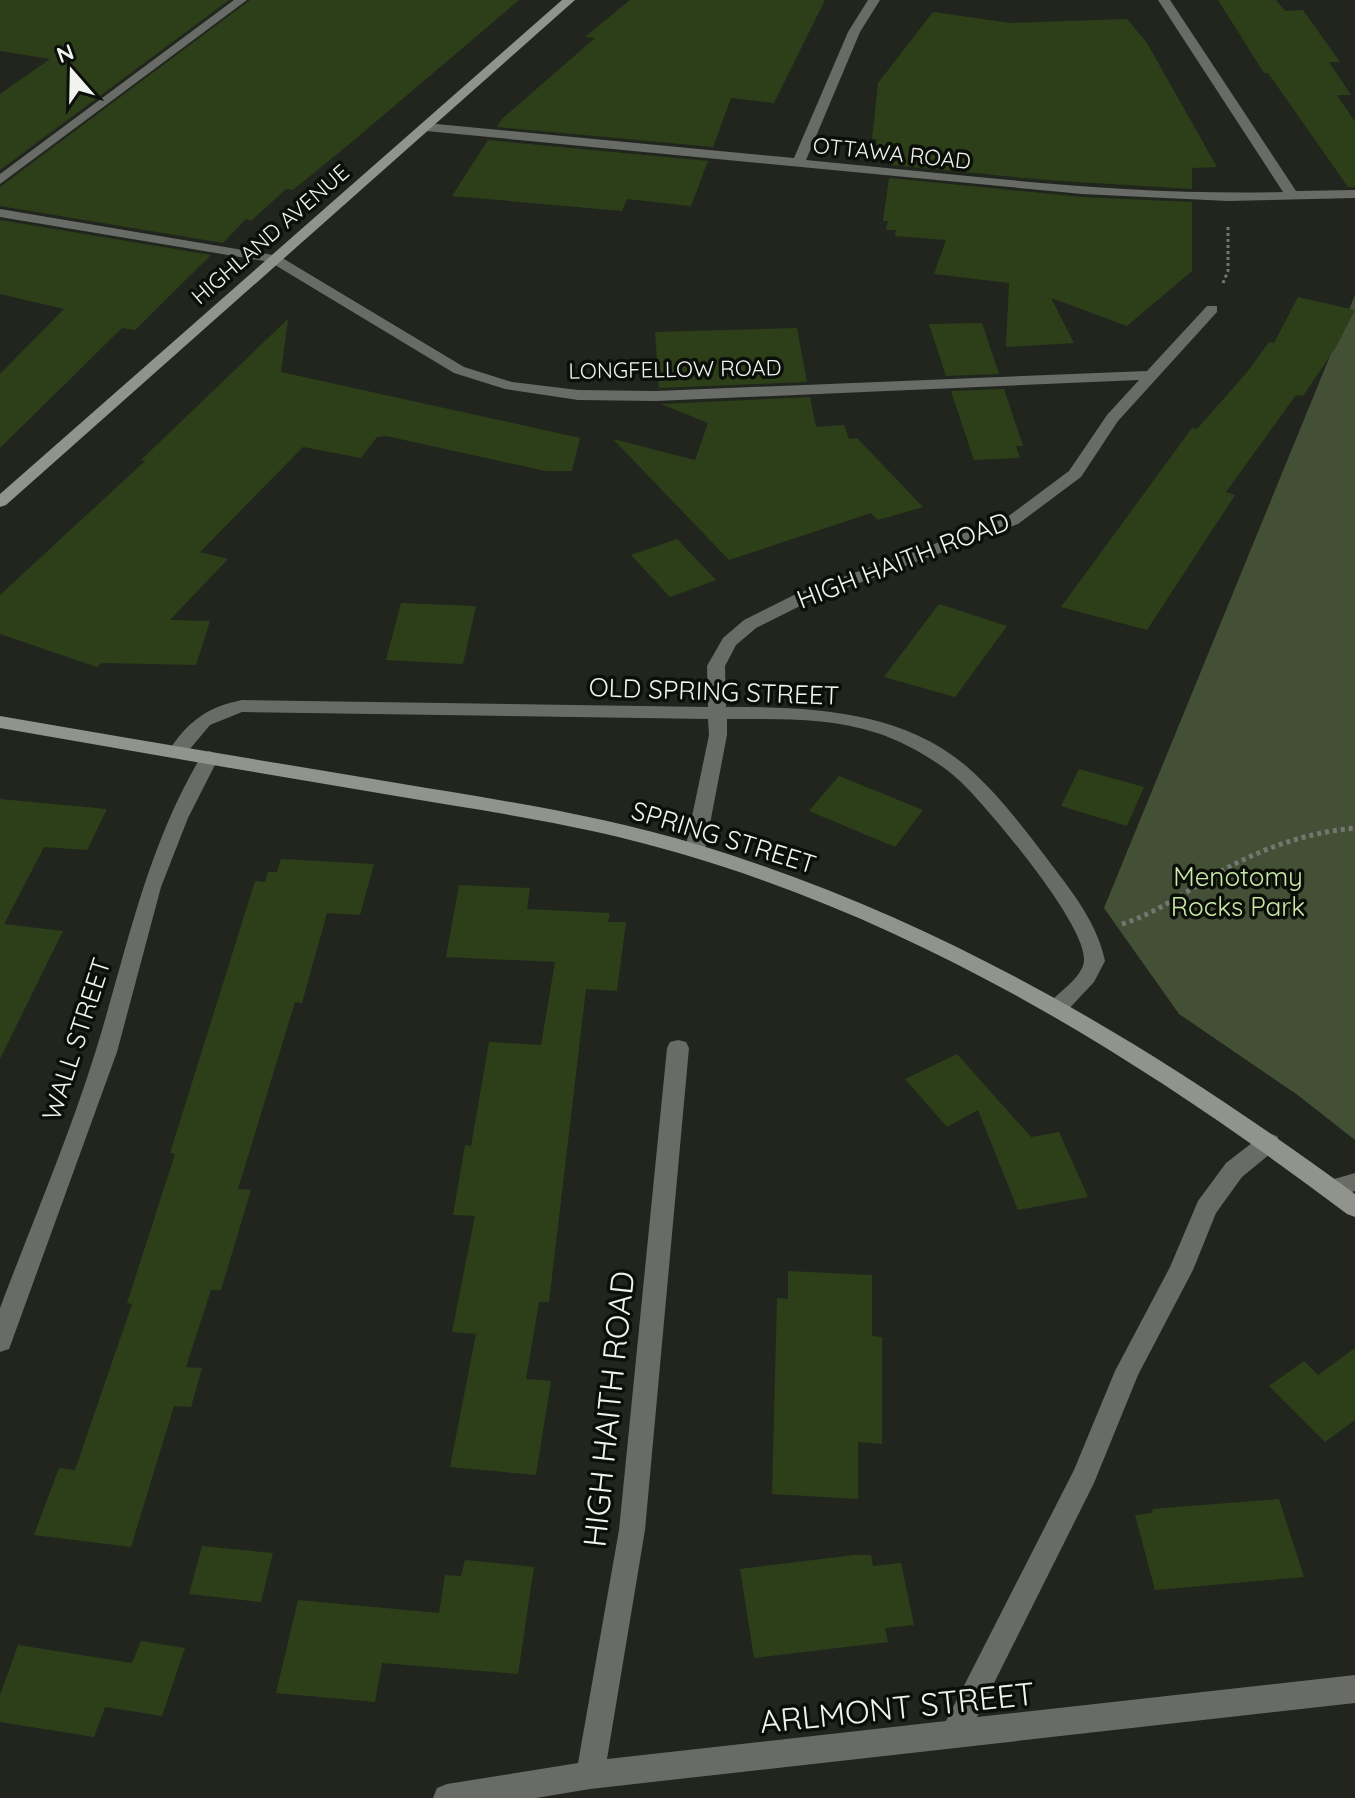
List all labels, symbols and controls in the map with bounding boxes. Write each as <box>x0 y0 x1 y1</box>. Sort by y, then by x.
north arrow <box>32 32 112 112</box>
text: N <box>53 37 78 69</box>
street label: OTTAWA ROAD <box>812 131 972 175</box>
street label: HIGHLAND AVENUE <box>185 158 355 310</box>
street label: LONGFELLOW ROAD <box>568 353 782 385</box>
street label: HIGH HAITH ROAD <box>792 504 1014 616</box>
street label: OLD SPRING STREET <box>588 670 840 712</box>
street label: SPRING STREET <box>628 793 820 881</box>
park label: Menotomy Rocks Park <box>1171 860 1305 923</box>
street label: WALL STREET <box>34 953 118 1125</box>
street label: HIGH HAITH ROAD <box>574 1269 642 1549</box>
street label: ARLMONT STREET <box>758 1673 1036 1741</box>

